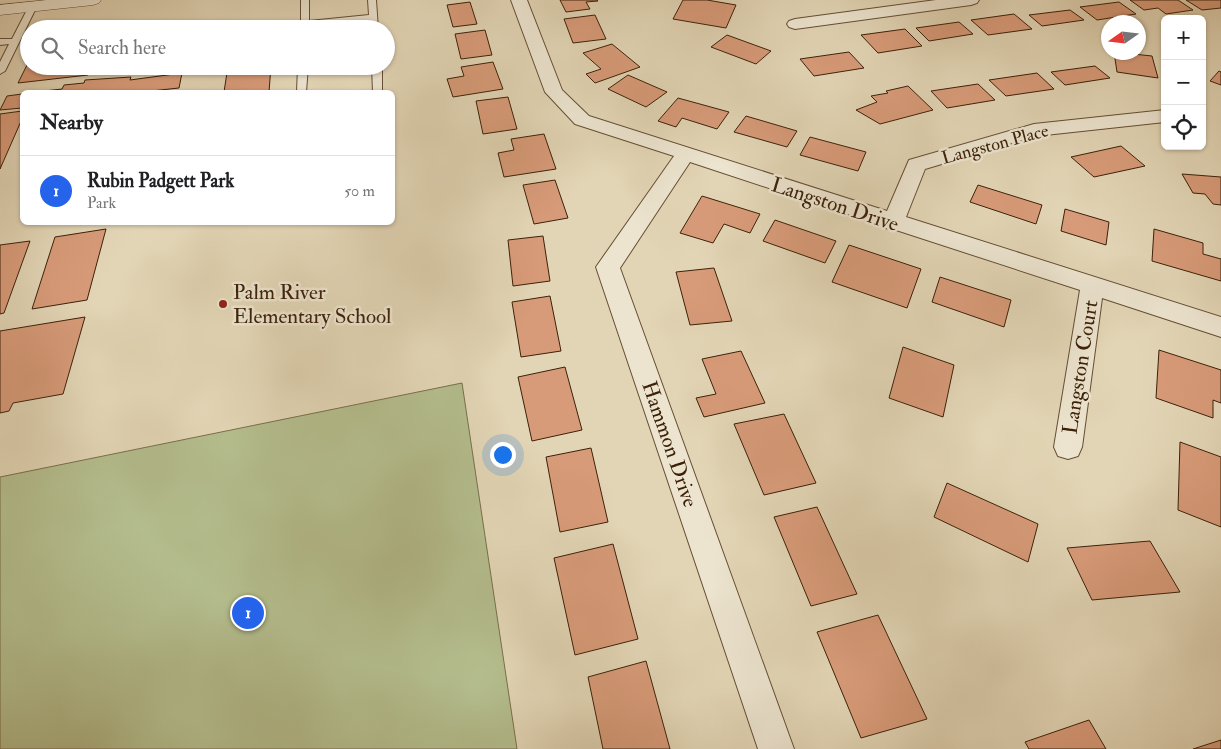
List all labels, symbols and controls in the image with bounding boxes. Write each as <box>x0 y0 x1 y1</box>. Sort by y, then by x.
north arrow <box>1101 15 1146 60</box>
map controls <box>1161 15 1206 150</box>
button: + <box>1161 15 1206 60</box>
search box <box>20 20 395 75</box>
icon: search <box>38 34 66 62</box>
text: Search here <box>78 36 166 60</box>
button: − <box>1161 60 1206 105</box>
button: locate <box>1161 105 1206 150</box>
text: Nearby <box>40 109 103 136</box>
street label: Langston Place <box>939 119 1051 170</box>
text: Rubin Padgett Park <box>87 169 234 193</box>
street label: Langston Drive <box>768 171 902 238</box>
text: 1 <box>53 181 59 201</box>
text: 50 m <box>344 181 375 201</box>
text: Park <box>87 193 116 213</box>
place label: Palm River Elementary School <box>233 279 392 330</box>
marker: Palm River Elementary School <box>217 298 229 310</box>
street label: Langston Court <box>1057 298 1104 436</box>
street label: Hammon Drive <box>635 377 704 511</box>
your location <box>490 442 516 468</box>
pin: 1 <box>232 594 264 632</box>

